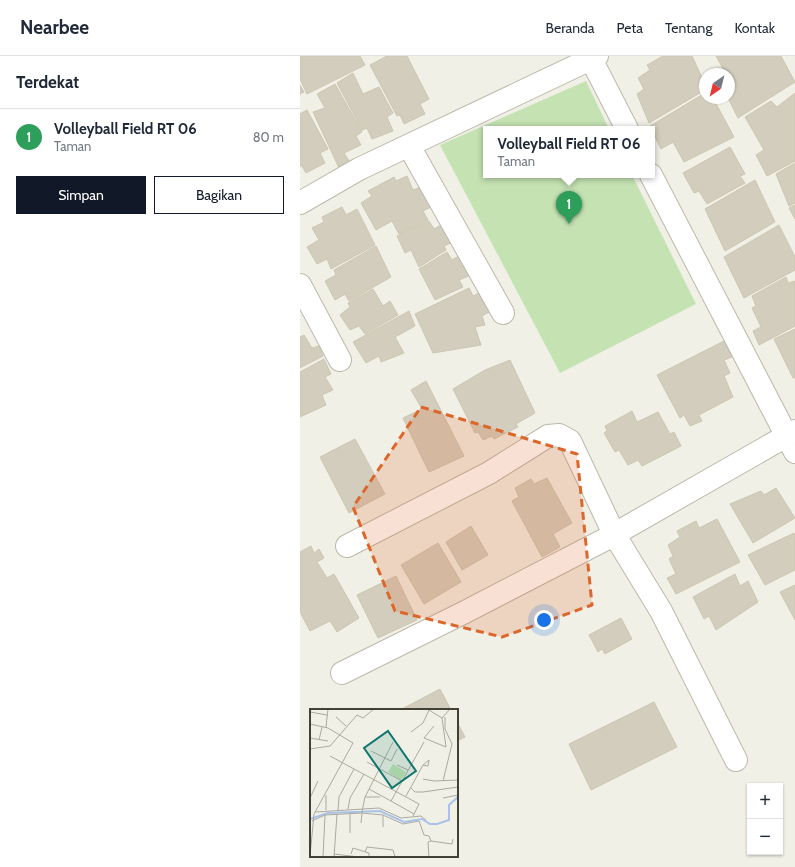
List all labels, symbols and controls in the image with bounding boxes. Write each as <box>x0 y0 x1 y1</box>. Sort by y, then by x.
text: Nearbee <box>20 16 89 39</box>
text: Beranda <box>546 19 595 37</box>
text: Peta <box>617 19 643 37</box>
text: Tentang <box>665 19 712 37</box>
text: Kontak <box>734 19 775 37</box>
north arrow <box>699 68 735 104</box>
text: Terdekat <box>16 72 79 92</box>
text: Volleyball Field RT 06 <box>54 120 197 138</box>
popup <box>483 126 655 178</box>
text: 1 <box>27 129 31 145</box>
text: 80 m <box>253 129 284 145</box>
text: Volleyball Field RT 06 <box>498 135 640 153</box>
text: Taman <box>54 138 91 154</box>
text: Taman <box>498 153 535 169</box>
button: Simpan <box>16 176 146 214</box>
button: Bagikan <box>154 176 284 214</box>
pin: 1 <box>556 191 582 224</box>
your location <box>534 610 554 630</box>
inset map <box>310 709 458 857</box>
map controls <box>747 783 783 855</box>
button: + <box>747 783 783 819</box>
button: − <box>747 819 783 855</box>

